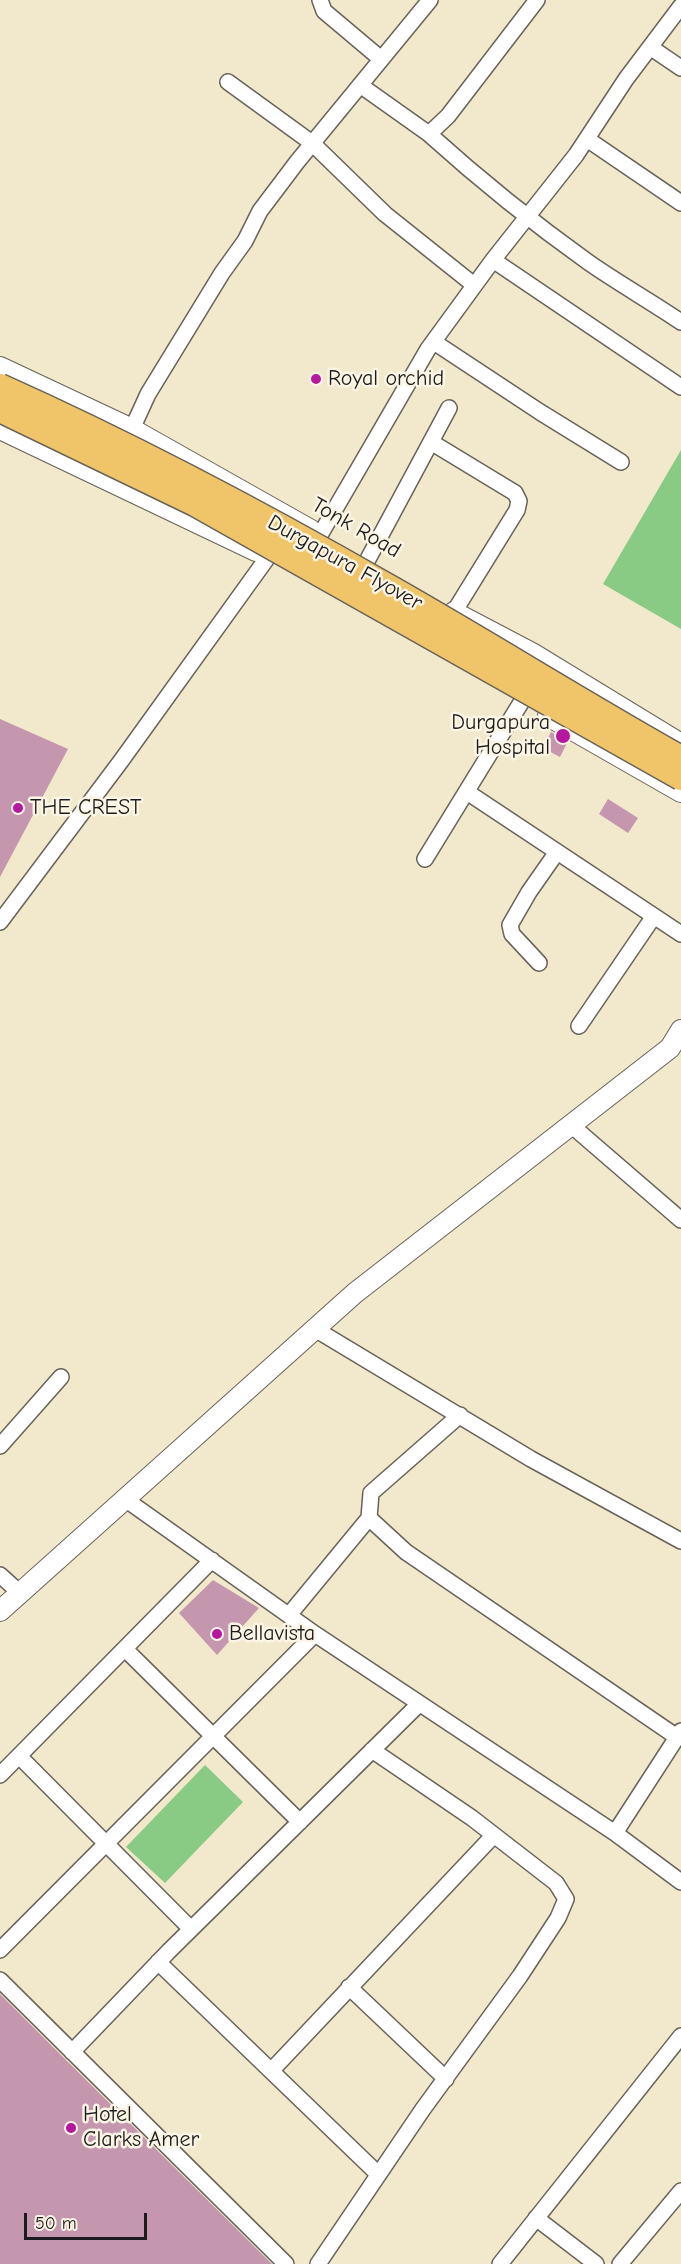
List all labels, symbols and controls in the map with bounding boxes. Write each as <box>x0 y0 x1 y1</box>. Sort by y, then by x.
place label: Royal orchid <box>328 366 444 392</box>
marker: Royal orchid <box>309 372 323 386</box>
street label: Tonk Road <box>307 492 405 564</box>
street label: Durgapura Flyover <box>263 510 427 616</box>
place label: Durgapura Hospital <box>451 710 550 762</box>
marker: Durgapura Hospital <box>554 727 572 745</box>
place label: THE CREST <box>30 795 142 821</box>
marker: THE CREST <box>11 801 25 815</box>
place label: Bellavista <box>229 1621 315 1647</box>
marker: Bellavista <box>210 1627 224 1641</box>
place label: Hotel Clarks Amer <box>83 2102 199 2154</box>
marker: Hotel Clarks Amer <box>64 2121 78 2135</box>
scale bar <box>27 2201 150 2239</box>
text: 50 m <box>35 2213 77 2234</box>

